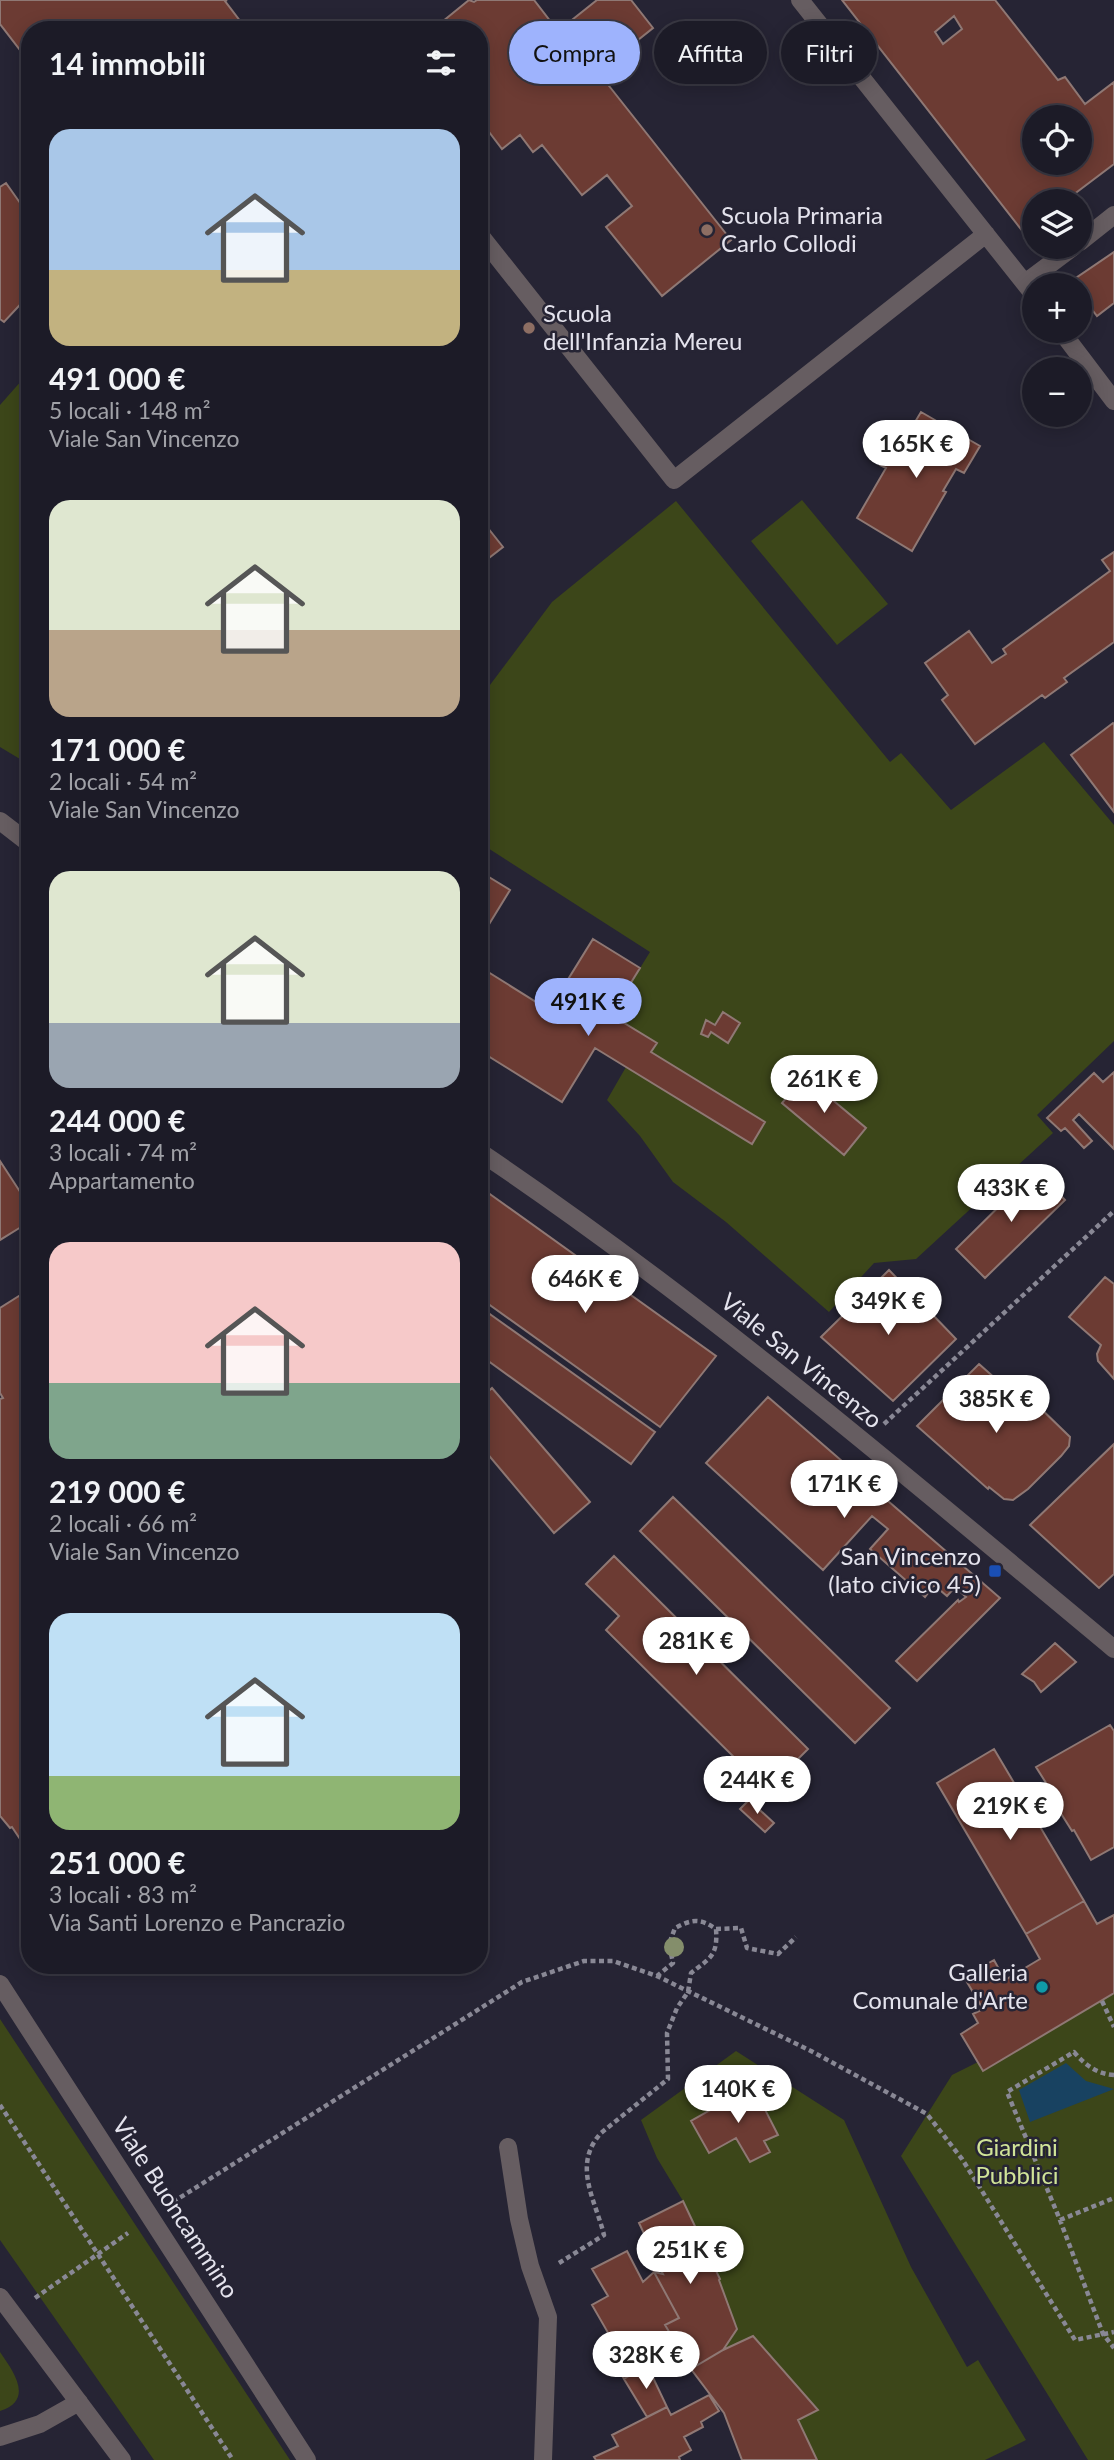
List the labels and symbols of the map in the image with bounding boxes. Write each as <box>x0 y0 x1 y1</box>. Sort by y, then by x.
place label: Scuola Primaria Carlo Collodi <box>721 200 883 257</box>
marker: Scuola Primaria Carlo Collodi <box>699 222 715 238</box>
place label: Scuola dell'Infanzia Mereu <box>543 298 742 355</box>
marker: Scuola dell'Infanzia Mereu <box>521 320 537 336</box>
pin: 165K € <box>859 420 973 480</box>
pin: 491K € <box>531 978 645 1038</box>
pin: 261K € <box>767 1056 881 1115</box>
pin: 433K € <box>954 1164 1068 1224</box>
pin: 646K € <box>528 1256 642 1315</box>
pin: 349K € <box>831 1278 945 1337</box>
street label: Viale San Vincenzo <box>716 1286 888 1434</box>
pin: 385K € <box>939 1376 1053 1435</box>
pin: 171K € <box>787 1460 901 1520</box>
place label: San Vincenzo (lato civico 45) <box>828 1541 981 1598</box>
marker: San Vincenzo (lato civico 45) <box>987 1563 1003 1579</box>
pin: 281K € <box>639 1618 753 1677</box>
pin: 244K € <box>700 1756 814 1816</box>
pin: 219K € <box>953 1783 1067 1842</box>
place label: Galleria Comunale d'Arte <box>853 1957 1028 2014</box>
marker: Galleria Comunale d'Arte <box>1034 1979 1050 1995</box>
pin: 140K € <box>681 2066 795 2125</box>
street label: Viale Buoncammino <box>107 2111 246 2303</box>
park label: Giardini Pubblici <box>975 2132 1059 2189</box>
pin: 251K € <box>633 2226 747 2286</box>
pin: 328K € <box>589 2332 703 2391</box>

